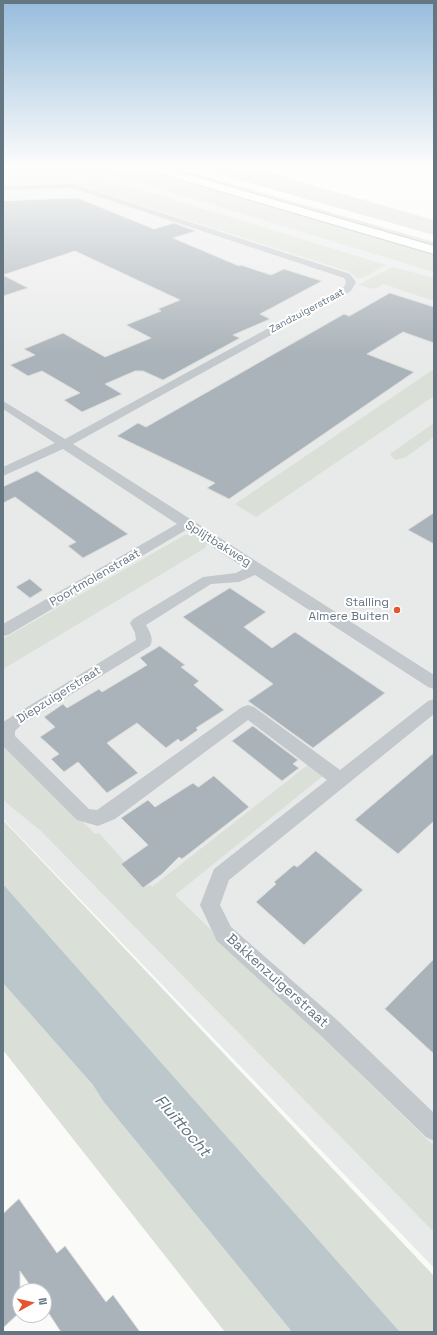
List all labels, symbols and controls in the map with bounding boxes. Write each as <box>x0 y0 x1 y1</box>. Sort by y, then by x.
street label: Zandzuigerstraat <box>268 286 346 336</box>
street label: Splijtbakweg <box>182 518 254 570</box>
street label: Poortmolenstraat <box>47 546 143 610</box>
place label: Stalling Almere Buiten <box>309 596 389 624</box>
marker: Stalling Almere Buiten <box>392 605 402 615</box>
street label: Diepzuigerstraat <box>14 663 104 727</box>
street label: Bakkenzuigerstraat <box>223 931 331 1031</box>
water label: Fluittocht <box>150 1091 214 1161</box>
north arrow <box>12 1283 52 1323</box>
text: N <box>35 1297 50 1306</box>

